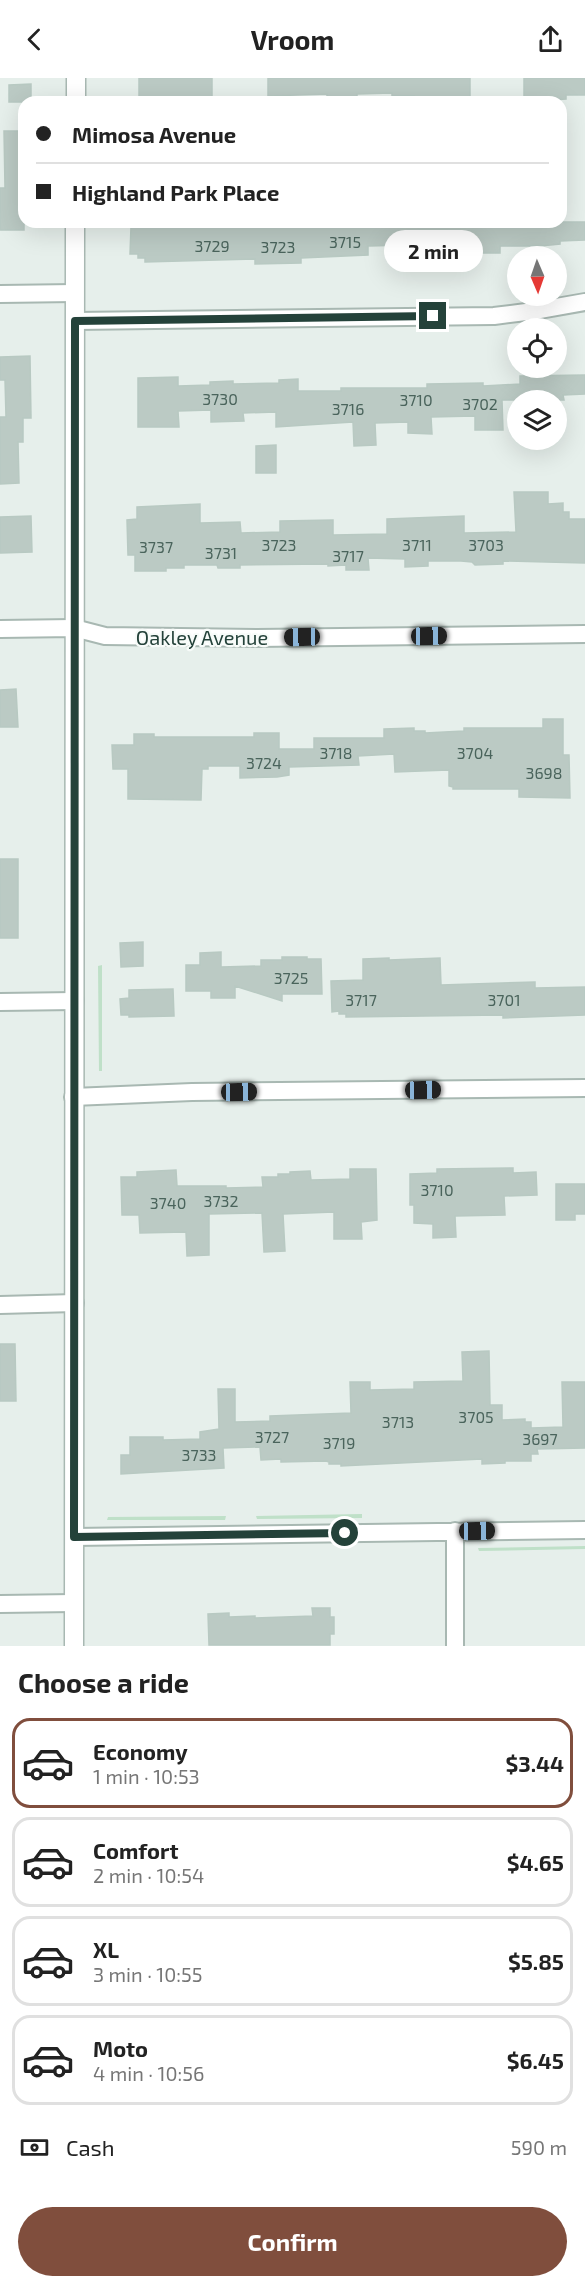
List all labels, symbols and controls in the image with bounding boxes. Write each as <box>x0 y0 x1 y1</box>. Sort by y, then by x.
icon: back <box>18 23 51 56</box>
text: Vroom <box>251 23 334 55</box>
icon: share <box>534 23 567 56</box>
text: Mimosa Avenue <box>72 121 236 147</box>
text: Highland Park Place <box>72 179 279 205</box>
callout: 2 min <box>384 229 482 271</box>
house number: 3715 <box>329 232 361 251</box>
house number: 3729 <box>194 236 230 255</box>
house number: 3723 <box>261 237 295 256</box>
text: 2 min <box>408 239 459 263</box>
north arrow <box>507 246 567 306</box>
map controls <box>507 246 567 450</box>
route end <box>419 302 446 329</box>
button: locate <box>507 318 567 378</box>
house number: 3730 <box>202 389 238 408</box>
house number: 3710 <box>399 390 433 409</box>
button: layers <box>507 390 567 450</box>
house number: 3702 <box>462 394 498 413</box>
house number: 3716 <box>332 399 364 418</box>
house number: 3723 <box>262 535 296 554</box>
house number: 3711 <box>402 535 432 554</box>
house number: 3703 <box>468 535 504 554</box>
house number: 3737 <box>139 537 173 556</box>
house number: 3731 <box>205 543 237 562</box>
house number: 3717 <box>332 546 364 565</box>
street label: Oakley Avenue <box>136 625 268 649</box>
car <box>411 627 447 645</box>
car <box>284 628 320 646</box>
house number: 3718 <box>319 743 353 762</box>
house number: 3704 <box>457 743 493 762</box>
house number: 3724 <box>246 753 282 772</box>
house number: 3698 <box>526 763 562 782</box>
house number: 3725 <box>274 968 308 987</box>
house number: 3717 <box>345 990 377 1009</box>
house number: 3701 <box>487 990 521 1009</box>
car <box>405 1081 441 1099</box>
car <box>221 1083 257 1101</box>
house number: 3710 <box>420 1180 454 1199</box>
house number: 3732 <box>204 1191 238 1210</box>
house number: 3740 <box>150 1193 186 1212</box>
house number: 3705 <box>458 1407 494 1426</box>
house number: 3713 <box>382 1412 414 1431</box>
house number: 3727 <box>255 1427 289 1446</box>
house number: 3697 <box>522 1429 558 1448</box>
house number: 3719 <box>323 1433 355 1452</box>
house number: 3733 <box>182 1445 216 1464</box>
route start <box>331 1519 358 1546</box>
car <box>459 1522 495 1540</box>
text: Choose a ride <box>18 1666 189 1698</box>
icon: car <box>21 1736 75 1790</box>
text: Economy <box>93 1738 188 1764</box>
text: $3.44 <box>505 1750 564 1776</box>
text: 1 min · 10:53 <box>93 1764 200 1788</box>
icon: car <box>21 1835 75 1889</box>
text: Comfort <box>93 1837 178 1863</box>
text: $4.65 <box>507 1849 564 1875</box>
text: 2 min · 10:54 <box>93 1863 204 1887</box>
icon: car <box>21 1934 75 1988</box>
text: XL <box>93 1936 119 1962</box>
text: $5.85 <box>508 1948 564 1974</box>
text: 3 min · 10:55 <box>93 1962 203 1986</box>
icon: car <box>21 2033 75 2087</box>
text: Moto <box>93 2035 148 2061</box>
text: $6.45 <box>507 2047 564 2073</box>
text: 4 min · 10:56 <box>93 2061 204 2085</box>
icon: cash <box>18 2131 51 2164</box>
text: Cash <box>66 2134 115 2160</box>
text: 590 m <box>511 2135 567 2159</box>
button: Confirm <box>18 2207 567 2276</box>

